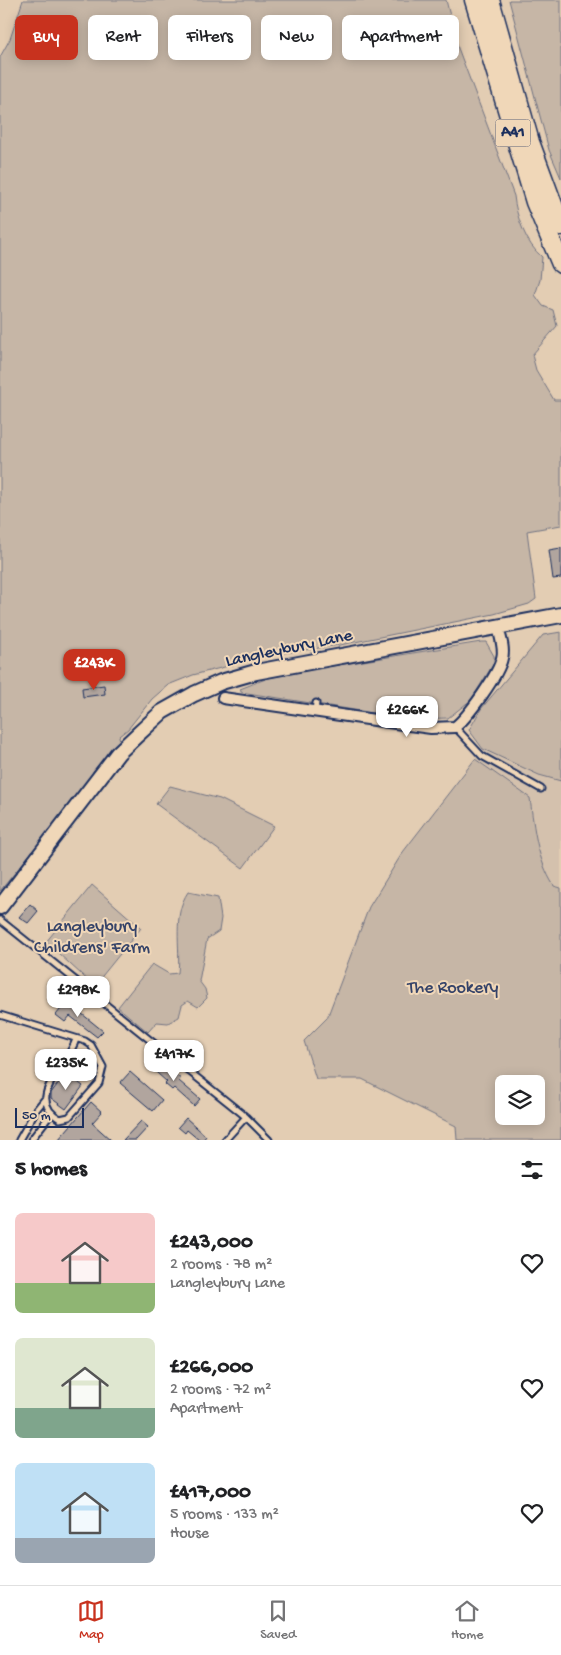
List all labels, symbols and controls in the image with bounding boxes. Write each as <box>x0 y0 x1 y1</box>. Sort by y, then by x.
chip: Buy <box>15 15 78 60</box>
chip: Rent <box>88 15 158 60</box>
chip: Filters <box>168 15 251 60</box>
chip: New <box>261 15 332 60</box>
chip: Apartment <box>342 15 459 60</box>
road number: A41 <box>496 120 530 146</box>
street label: Langleybury Lane <box>224 625 355 673</box>
pin: £243K <box>59 648 129 691</box>
text: £243K <box>74 655 114 674</box>
pin: £266K <box>372 696 442 738</box>
text: £266K <box>387 702 427 721</box>
park label: Langleybury Childrens' Farm <box>34 917 150 959</box>
pin: £298K <box>43 976 113 1018</box>
park label: The Rookery <box>407 978 499 999</box>
text: £298K <box>58 982 98 1001</box>
pin: £417K <box>139 1040 209 1082</box>
text: £417K <box>155 1046 193 1065</box>
pin: £235K <box>31 1048 101 1091</box>
text: £235K <box>46 1055 86 1074</box>
map controls <box>495 1075 545 1125</box>
button: layers <box>495 1075 545 1125</box>
scale bar <box>15 1105 84 1128</box>
text: 50 m <box>22 1108 51 1125</box>
icon: filters <box>518 1156 546 1184</box>
text: 5 homes <box>15 1158 87 1183</box>
text: £243,000 <box>170 1231 253 1256</box>
icon: home <box>55 1233 115 1293</box>
icon: heart <box>518 1249 546 1277</box>
text: 2 rooms · 78 m² <box>170 1256 272 1275</box>
text: Langleybury Lane <box>170 1275 285 1294</box>
text: £266,000 <box>170 1356 253 1381</box>
icon: home <box>55 1358 115 1418</box>
icon: heart <box>518 1374 546 1402</box>
text: 2 rooms · 72 m² <box>170 1381 271 1400</box>
text: Apartment <box>170 1400 242 1419</box>
text: £417,000 <box>170 1481 251 1506</box>
icon: home <box>55 1483 115 1543</box>
icon: heart <box>518 1499 546 1527</box>
text: 5 rooms · 133 m² <box>170 1506 279 1525</box>
text: House <box>170 1525 209 1544</box>
tab: Map <box>77 1597 105 1644</box>
tab: Saved <box>260 1597 296 1644</box>
tab: Home <box>451 1597 484 1644</box>

